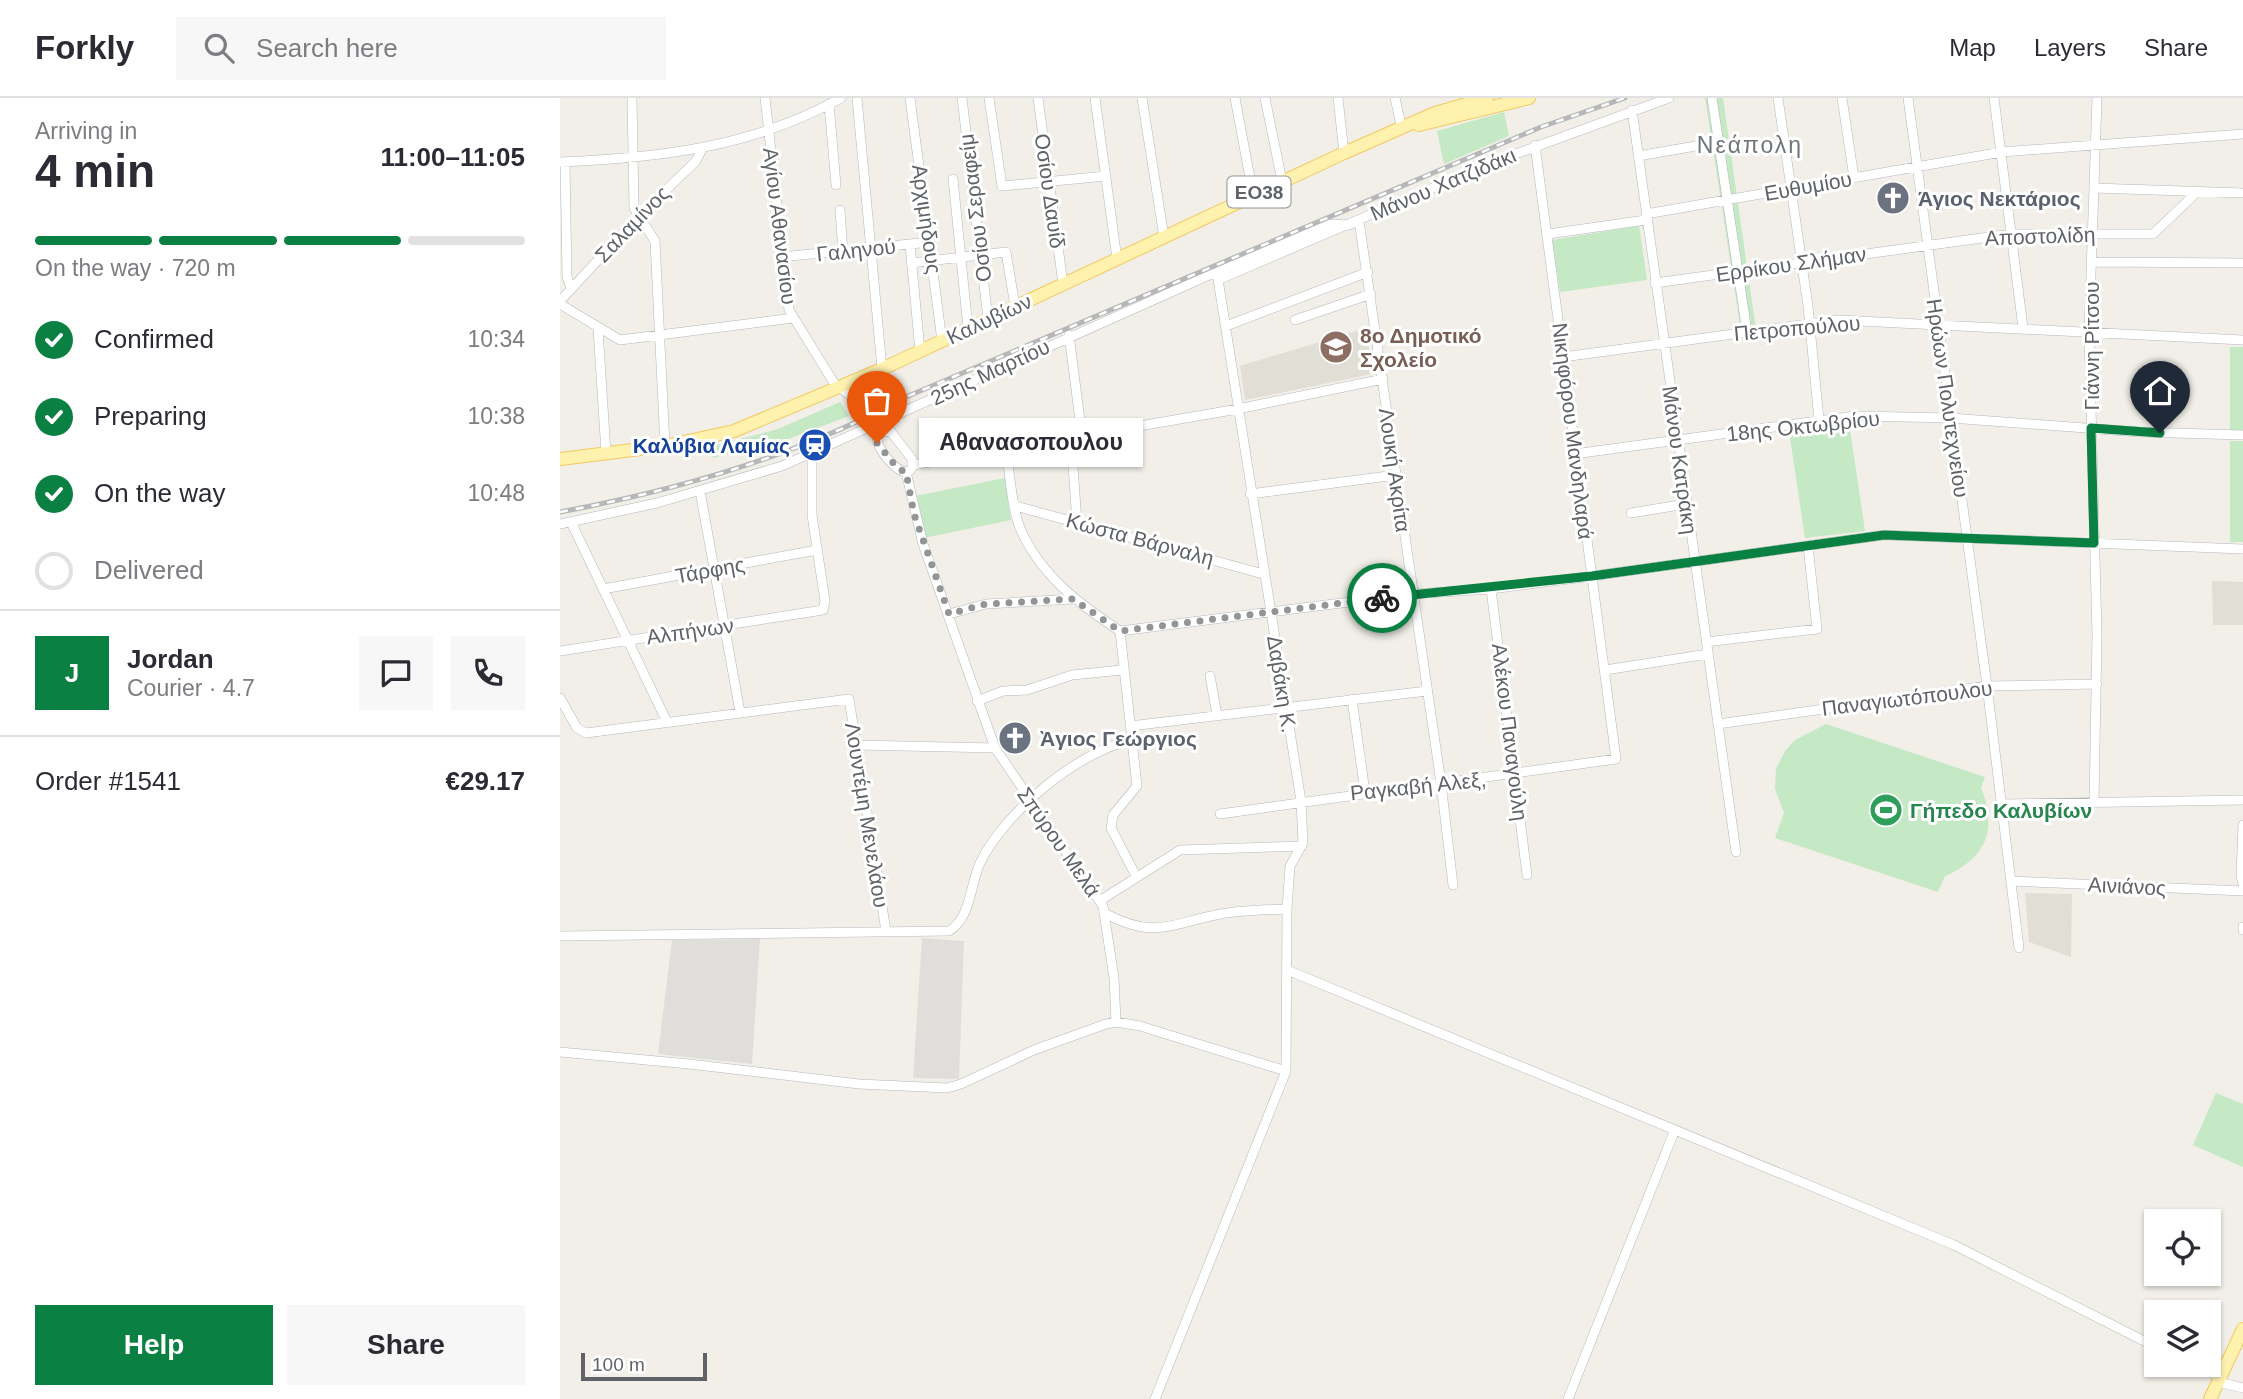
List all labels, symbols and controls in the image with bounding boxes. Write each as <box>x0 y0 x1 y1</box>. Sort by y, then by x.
search box <box>176 17 666 80</box>
text: Forkly <box>35 29 134 66</box>
icon: search <box>200 29 238 67</box>
text: Search here <box>256 33 398 63</box>
text: Map <box>1949 34 1996 61</box>
text: Layers <box>2034 34 2106 61</box>
text: Share <box>2144 34 2208 61</box>
text: Arriving in <box>35 118 137 144</box>
street label: Οσίου Δαυίδ <box>1031 132 1069 250</box>
district label: Νεάπολη <box>1697 132 1803 158</box>
street label: Οσίου Σεραφείμ <box>954 133 996 283</box>
text: 11:00–11:05 <box>380 142 525 172</box>
street label: Μάνου Χατζιδάκι <box>1367 143 1520 225</box>
text: 4 min <box>35 145 155 197</box>
street label: Αγίου Αθανασίου <box>759 146 801 306</box>
street label: Αρχιμήδους <box>908 163 946 275</box>
street label: Ευθυμίου <box>1762 167 1854 205</box>
road number: ΕΟ38 <box>1228 176 1290 208</box>
church icon: Άγιος Νεκτάριος <box>1874 179 1912 217</box>
street label: Σαλαμίνος <box>590 181 674 267</box>
place label: Άγιος Νεκτάριος <box>1918 187 2081 211</box>
street label: Αποστολίδη <box>1984 223 2096 249</box>
street label: Γαληνού <box>815 234 897 266</box>
street label: Ερρίκου Σλήμαν <box>1714 242 1868 286</box>
text: On the way · 720 m <box>35 255 236 281</box>
street label: Γιάννη Ρίτσου <box>2080 282 2103 410</box>
street label: Καλυβίων <box>943 289 1035 349</box>
street label: Ηρώων Πολυτεχνείου <box>1923 297 1973 499</box>
street label: Πετροπούλου <box>1733 311 1861 345</box>
icon: check <box>35 321 73 359</box>
street label: Νικηφόρου Μανδηλαρά <box>1548 321 1598 541</box>
text: Confirmed <box>94 324 214 354</box>
place label: 8ο Δημοτικό Σχολείο <box>1360 324 1482 371</box>
text: 10:34 <box>467 326 525 352</box>
school or university icon: 8ο Δημοτικό Σχολείο <box>1317 328 1355 366</box>
street label: 25ης Μαρτίου <box>927 334 1053 410</box>
pin <box>2130 361 2190 433</box>
pin <box>847 371 907 443</box>
icon: home <box>2141 372 2179 410</box>
icon: bag <box>858 382 896 420</box>
street label: Μάνου Κατράκη <box>1658 384 1702 536</box>
icon: check <box>35 398 73 436</box>
text: Preparing <box>94 401 207 431</box>
text: 10:38 <box>467 403 525 429</box>
street label: Λουκή Ακρίτα <box>1375 406 1415 534</box>
street label: 18ης Οκτωβρίου <box>1725 407 1881 445</box>
callout: Αθανασοπουλου <box>919 418 1143 468</box>
station icon: Καλύβια Λαμίας <box>796 426 834 464</box>
text: Αθανασοπουλου <box>939 429 1123 455</box>
place label: Καλύβια Λαμίας <box>633 434 790 458</box>
icon: check <box>35 475 73 513</box>
text: On the way <box>94 478 226 508</box>
text: 10:48 <box>467 480 525 506</box>
street label: Κώστα Βάρναλη <box>1064 508 1216 570</box>
street label: Τάρφης <box>674 553 746 587</box>
text: Delivered <box>94 555 204 585</box>
courier <box>1347 563 1417 633</box>
icon: bike <box>1363 579 1401 617</box>
street label: Αλπήνων <box>645 613 735 649</box>
street label: Δαβάκη Κ. <box>1263 634 1301 734</box>
button: chat <box>359 636 433 710</box>
button: phone <box>451 636 525 710</box>
street label: Αλέκου Παναγούλη <box>1488 642 1532 822</box>
text: Jordan <box>127 644 214 674</box>
text: J <box>65 658 79 688</box>
text: Courier · 4.7 <box>127 675 255 701</box>
street label: Παναγιωτόπουλου <box>1820 676 1994 720</box>
church icon: Ὰγιος Γεώργιος <box>996 719 1034 757</box>
street label: Λουντέμη Μενελάου <box>841 721 893 909</box>
place label: Ὰγιος Γεώργιος <box>1040 727 1197 751</box>
text: Order #1541 <box>35 766 181 796</box>
text: €29.17 <box>445 766 525 796</box>
street label: Ραγκαβή Αλεξ, <box>1349 767 1487 805</box>
street label: Σπύρου Μελά <box>1013 783 1105 901</box>
sports icon: Γήπεδο Καλυβίων <box>1867 791 1905 829</box>
place label: Γήπεδο Καλυβίων <box>1910 799 2092 822</box>
street label: Αινιάνος <box>2087 872 2167 900</box>
map controls <box>2144 1209 2221 1377</box>
button: locate <box>2144 1209 2221 1286</box>
button: layers <box>2144 1300 2221 1377</box>
button: Help <box>35 1305 273 1385</box>
button: Share <box>287 1305 525 1385</box>
scale bar <box>581 1350 707 1382</box>
text: 100 m <box>592 1354 645 1375</box>

